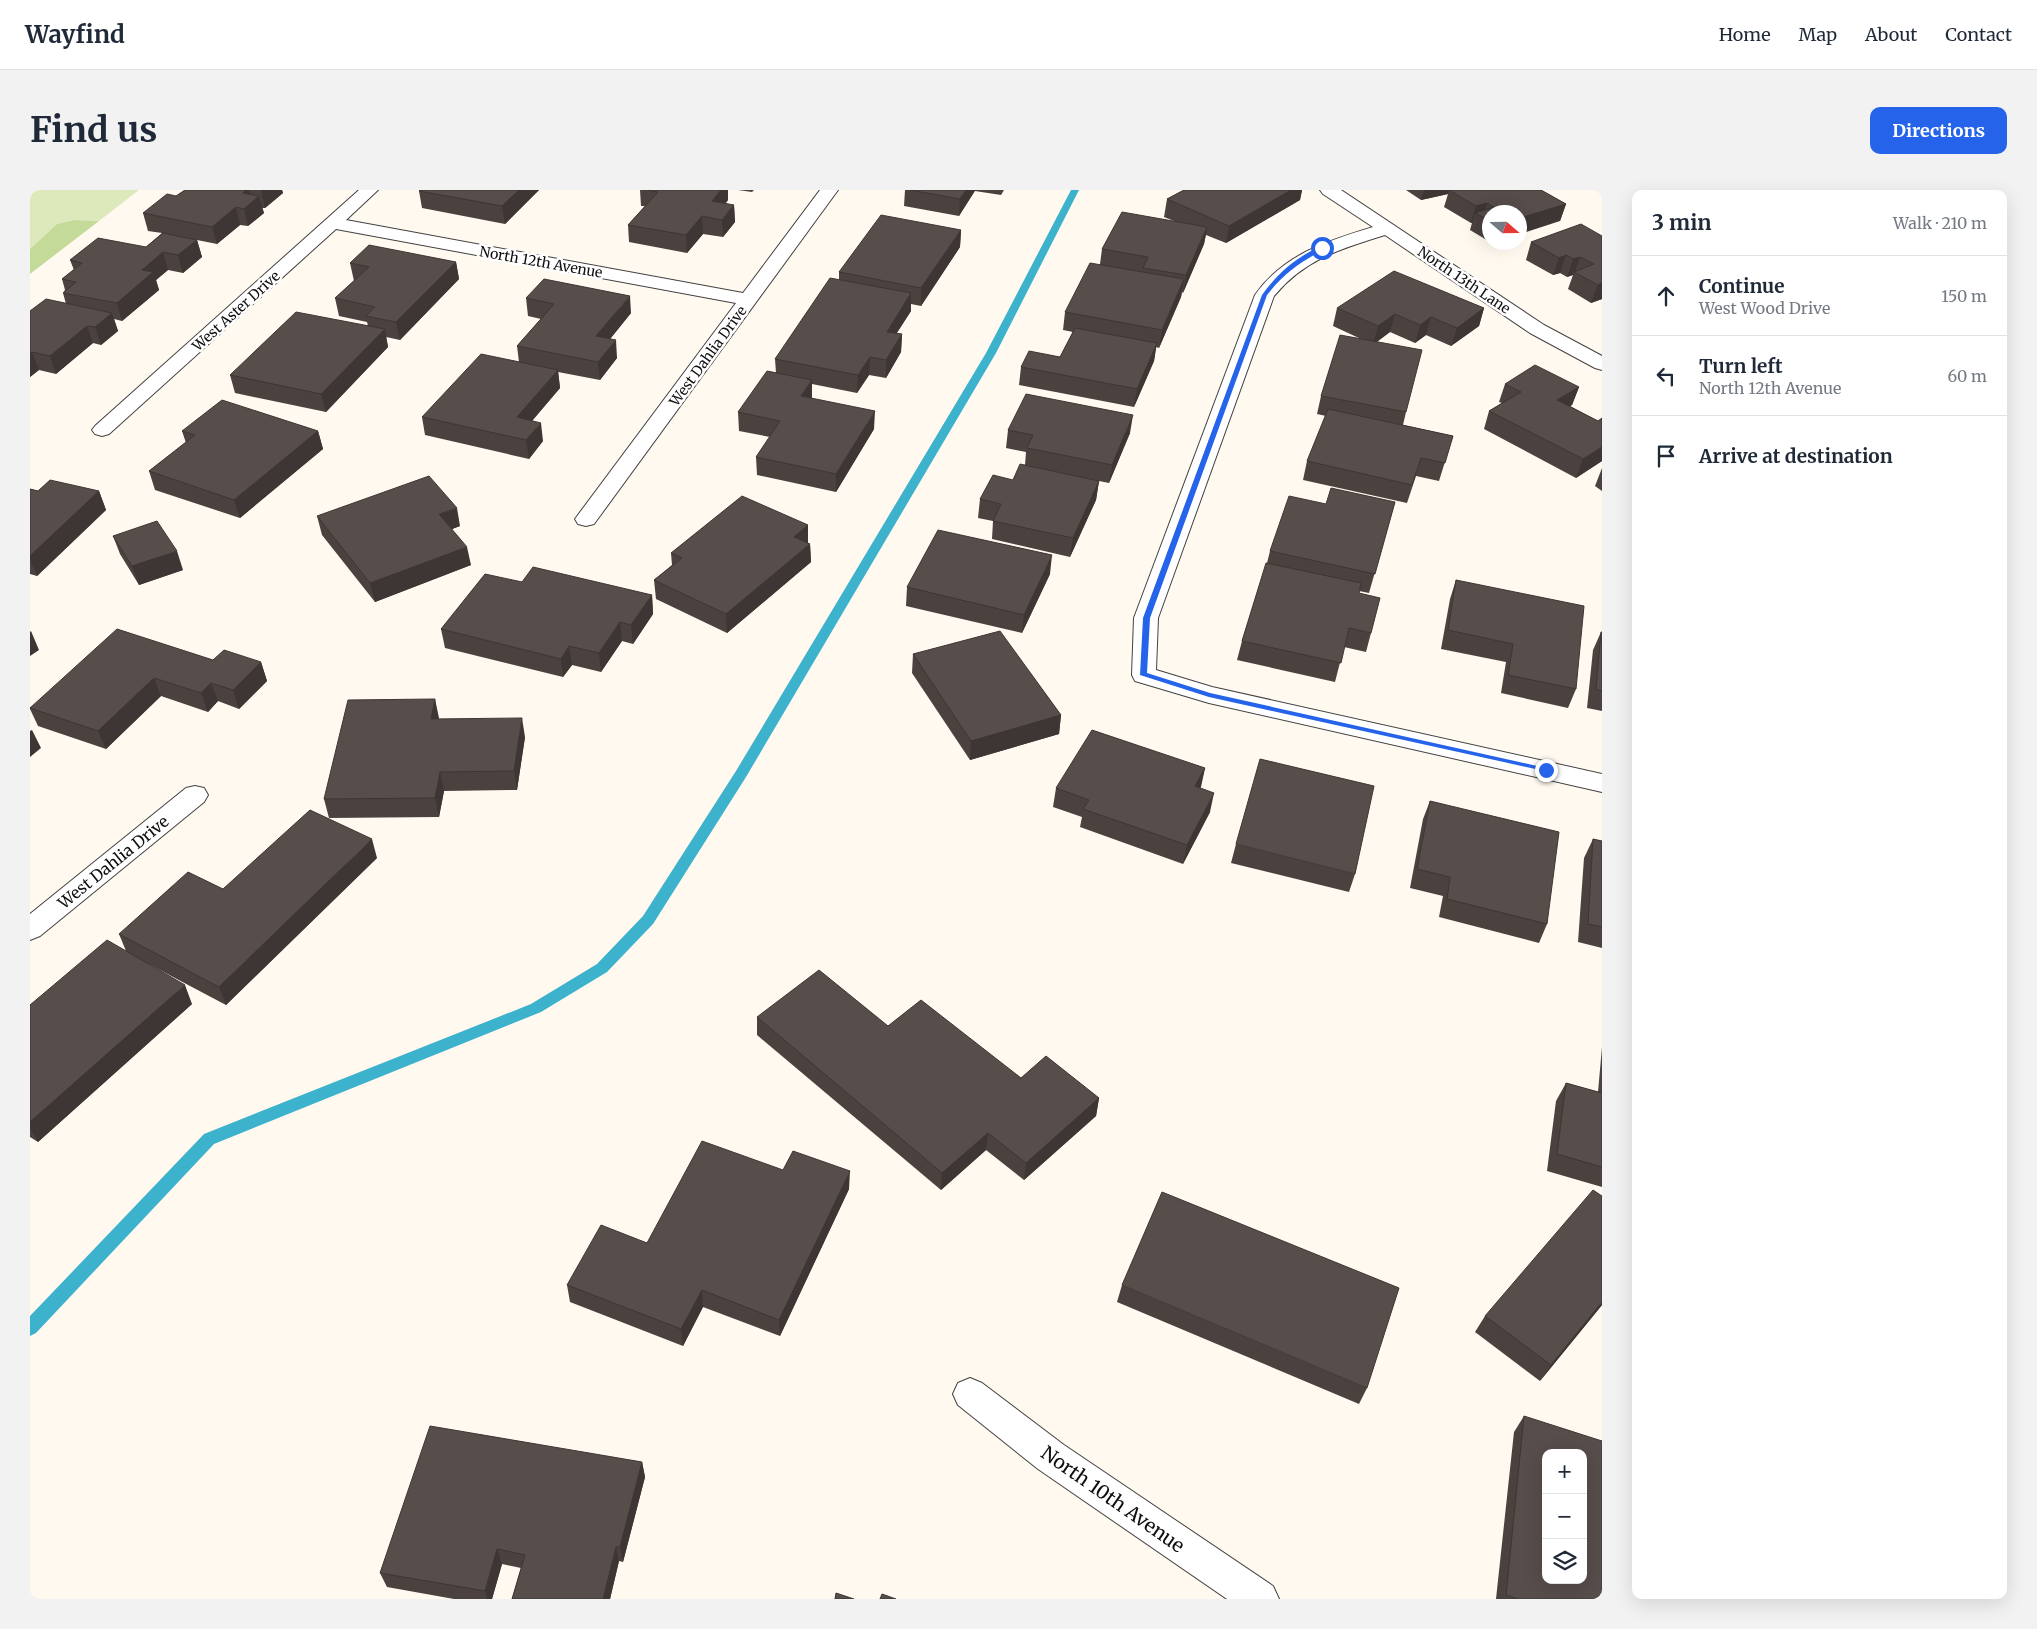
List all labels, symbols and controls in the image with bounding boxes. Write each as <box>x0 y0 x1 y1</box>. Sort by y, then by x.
text: Wayfind <box>25 19 125 50</box>
text: Home <box>1719 23 1771 46</box>
text: Map <box>1799 23 1837 46</box>
text: About <box>1865 23 1917 46</box>
text: Contact <box>1945 23 2012 46</box>
button: Directions <box>1870 107 2007 154</box>
text: Find us <box>30 108 157 152</box>
north arrow <box>1482 205 1527 250</box>
text: 3 min <box>1652 209 1711 236</box>
text: Walk · 210 m <box>1893 213 1987 233</box>
route start <box>1311 237 1334 260</box>
street label: North 12th Avenue <box>478 242 604 282</box>
street label: North 13th Lane <box>1414 242 1514 318</box>
street label: West Aster Drive <box>188 267 284 356</box>
text: Continue <box>1699 274 1785 298</box>
icon: ahead <box>1652 282 1680 310</box>
text: 150 m <box>1941 286 1987 306</box>
text: West Wood Drive <box>1699 298 1830 318</box>
street label: West Dahlia Drive <box>665 302 750 411</box>
text: Turn left <box>1699 354 1783 378</box>
icon: left <box>1652 362 1680 390</box>
text: 60 m <box>1947 366 1987 386</box>
text: North 12th Avenue <box>1699 378 1841 398</box>
icon: arrive <box>1652 442 1680 470</box>
text: Arrive at destination <box>1699 444 1893 468</box>
route end <box>1535 759 1558 782</box>
street label: West Dahlia Drive <box>53 811 172 913</box>
street label: North 10th Avenue <box>1037 1441 1189 1558</box>
map controls <box>1542 1449 1587 1584</box>
button: + <box>1542 1449 1587 1494</box>
button: − <box>1542 1494 1587 1539</box>
button: layers <box>1542 1539 1587 1584</box>

